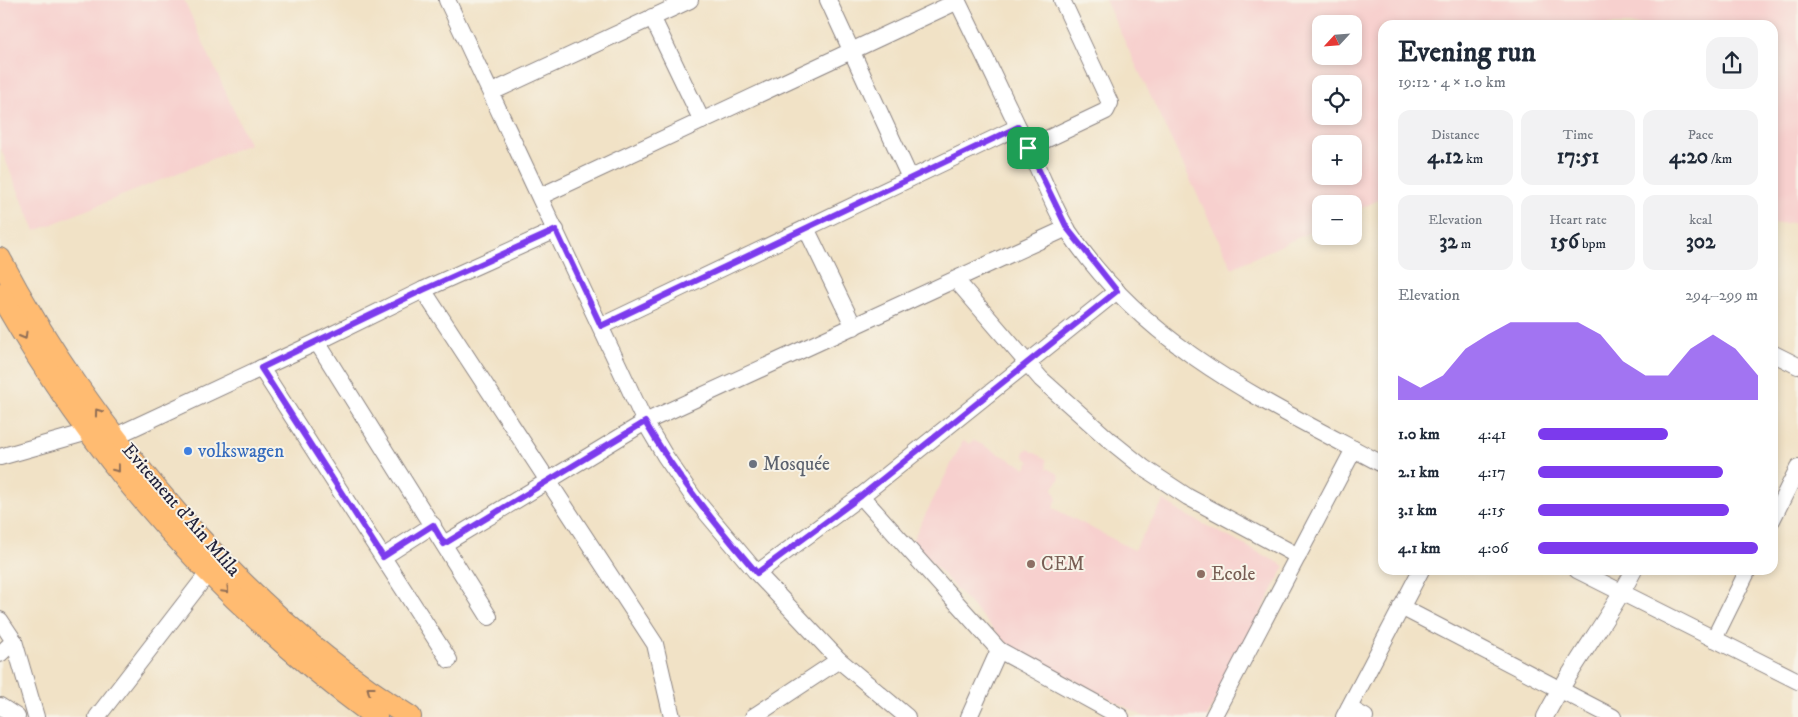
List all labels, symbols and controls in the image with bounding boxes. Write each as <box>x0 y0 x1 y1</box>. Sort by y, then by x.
north arrow <box>1312 15 1362 65</box>
map controls <box>1312 15 1362 245</box>
text: Evening run <box>1398 35 1536 70</box>
button: share <box>1706 37 1758 89</box>
text: 19:12 · 4 × 1.0 km <box>1398 72 1506 92</box>
button: locate <box>1312 75 1362 125</box>
text: Distance <box>1431 126 1479 144</box>
text: Time <box>1563 126 1593 144</box>
text: Pace <box>1688 126 1714 144</box>
pin <box>1007 127 1049 169</box>
icon: arrive <box>1014 134 1042 162</box>
button: + <box>1312 135 1362 185</box>
text: 4.12 <box>1427 144 1463 170</box>
text: 17:51 <box>1557 144 1599 170</box>
text: 4:20 <box>1669 144 1708 170</box>
text: km <box>1463 150 1483 168</box>
text: /km <box>1708 150 1732 168</box>
button: − <box>1312 195 1362 245</box>
text: Elevation <box>1428 211 1482 229</box>
text: Heart rate <box>1549 211 1607 229</box>
text: kcal <box>1689 211 1712 229</box>
text: 32 <box>1439 229 1458 255</box>
text: 156 <box>1550 229 1579 255</box>
text: 302 <box>1686 229 1715 255</box>
text: m <box>1458 235 1471 253</box>
text: bpm <box>1579 235 1606 253</box>
text: Elevation <box>1398 285 1460 305</box>
text: 294–299 m <box>1685 285 1758 305</box>
one-way arrow <box>18 330 28 339</box>
one-way arrow <box>96 409 104 418</box>
text: 1.0 km <box>1398 424 1440 444</box>
text: 4:41 <box>1478 424 1506 444</box>
street label: Evitement d'Ain Mlila <box>117 439 245 581</box>
place label: volkswagen <box>197 440 284 463</box>
marker: volkswagen <box>182 445 194 457</box>
place label: Mosquée <box>763 453 830 477</box>
marker: Mosquée <box>747 458 759 470</box>
text: 2.1 km <box>1398 462 1439 482</box>
text: 4:17 <box>1478 462 1506 482</box>
one-way arrow <box>112 463 120 472</box>
text: 3.1 km <box>1398 500 1437 520</box>
text: 4:15 <box>1478 500 1505 520</box>
text: 4.1 km <box>1398 538 1441 558</box>
text: 4:06 <box>1478 538 1508 558</box>
place label: CEM <box>1041 553 1084 576</box>
marker: CEM <box>1025 558 1037 570</box>
place label: Ecole <box>1211 563 1255 586</box>
marker: Ecole <box>1195 568 1207 580</box>
one-way arrow <box>220 584 229 593</box>
one-way arrow <box>366 687 376 696</box>

